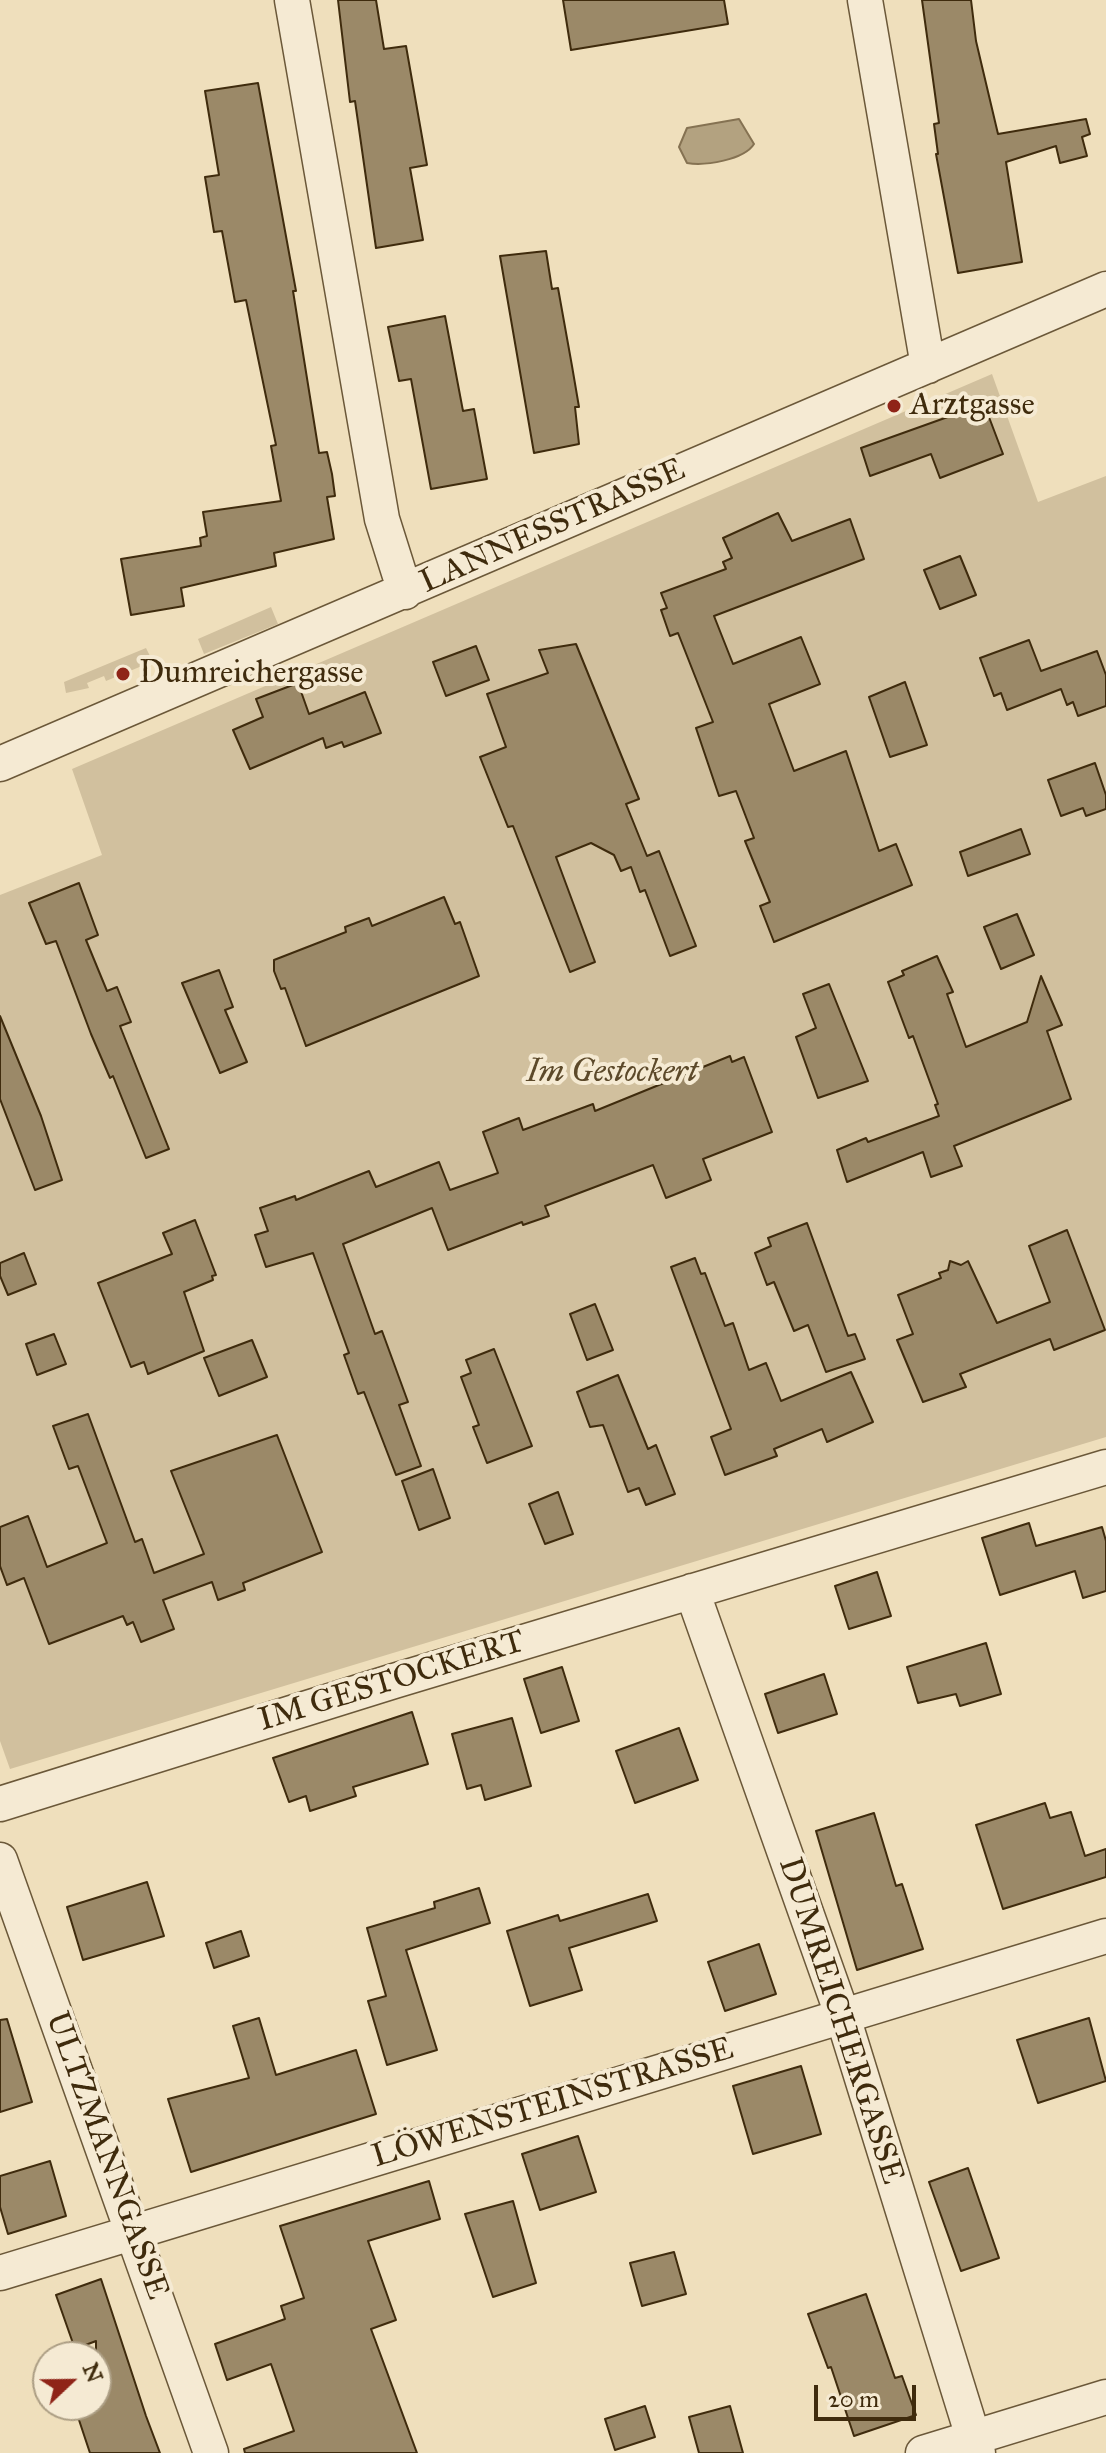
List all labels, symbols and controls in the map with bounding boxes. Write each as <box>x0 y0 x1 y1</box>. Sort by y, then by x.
place label: Arztgasse <box>910 387 1035 425</box>
marker: Arztgasse <box>885 397 903 415</box>
street label: LANNESSTRASSE <box>415 451 691 603</box>
place label: Dumreichergasse <box>139 655 364 693</box>
marker: Dumreichergasse <box>114 665 132 683</box>
park label: Im Gestockert <box>526 1054 698 1092</box>
street label: IM GESTOCKERT <box>254 1623 530 1741</box>
street label: DUMREICHERGASSE <box>769 1853 911 2189</box>
street label: ULTZMANNGASSE <box>36 2007 176 2305</box>
street label: LÖWENSTEINSTRASSE <box>368 2031 738 2177</box>
north arrow <box>32 2341 112 2421</box>
text: N <box>77 2359 109 2386</box>
scale bar <box>818 2369 920 2419</box>
text: 20 m <box>828 2384 879 2414</box>

